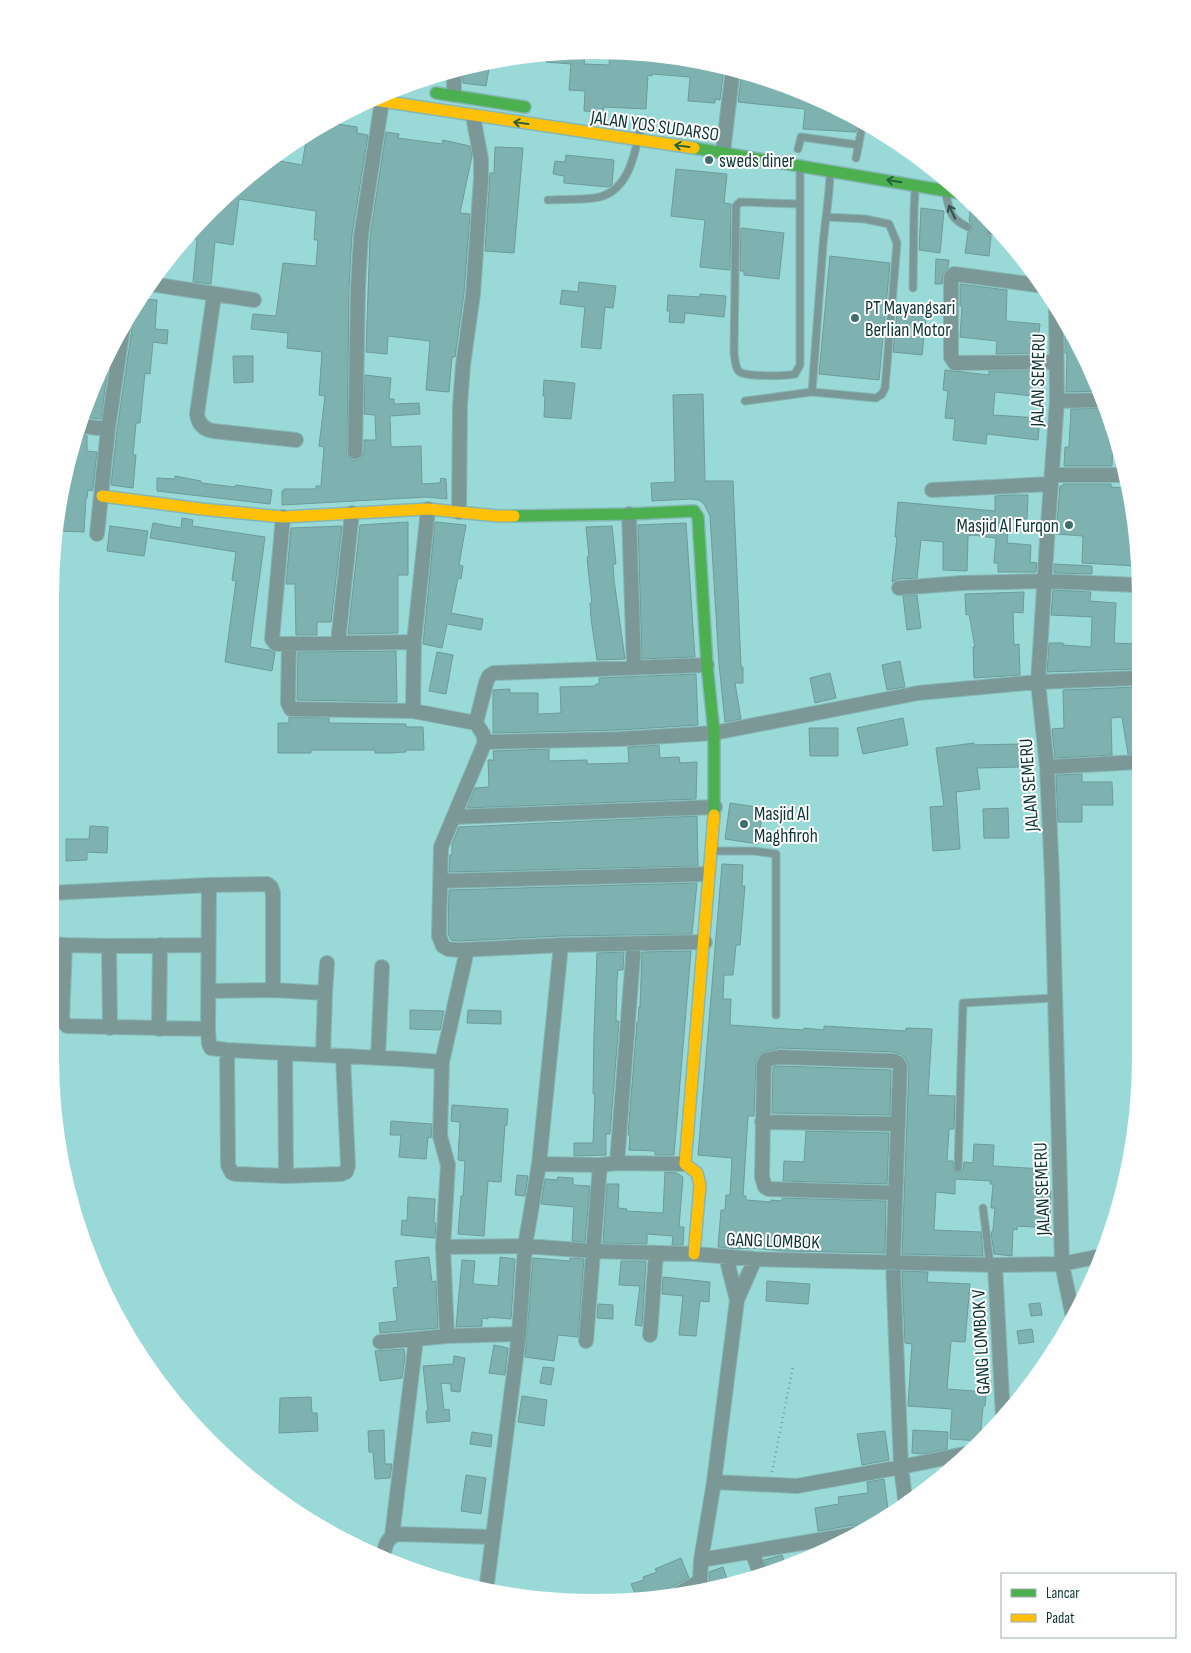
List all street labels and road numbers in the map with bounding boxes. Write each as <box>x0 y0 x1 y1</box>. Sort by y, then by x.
street label: JALAN YOS SUDARSO <box>588 106 720 147</box>
street label: JALAN SEMERU <box>1026 333 1051 428</box>
street label: JALAN SEMERU <box>1015 738 1044 833</box>
street label: JALAN SEMERU <box>1029 1142 1056 1237</box>
street label: GANG LOMBOK <box>726 1228 821 1255</box>
street label: GANG LOMBOK V <box>967 1288 996 1395</box>

